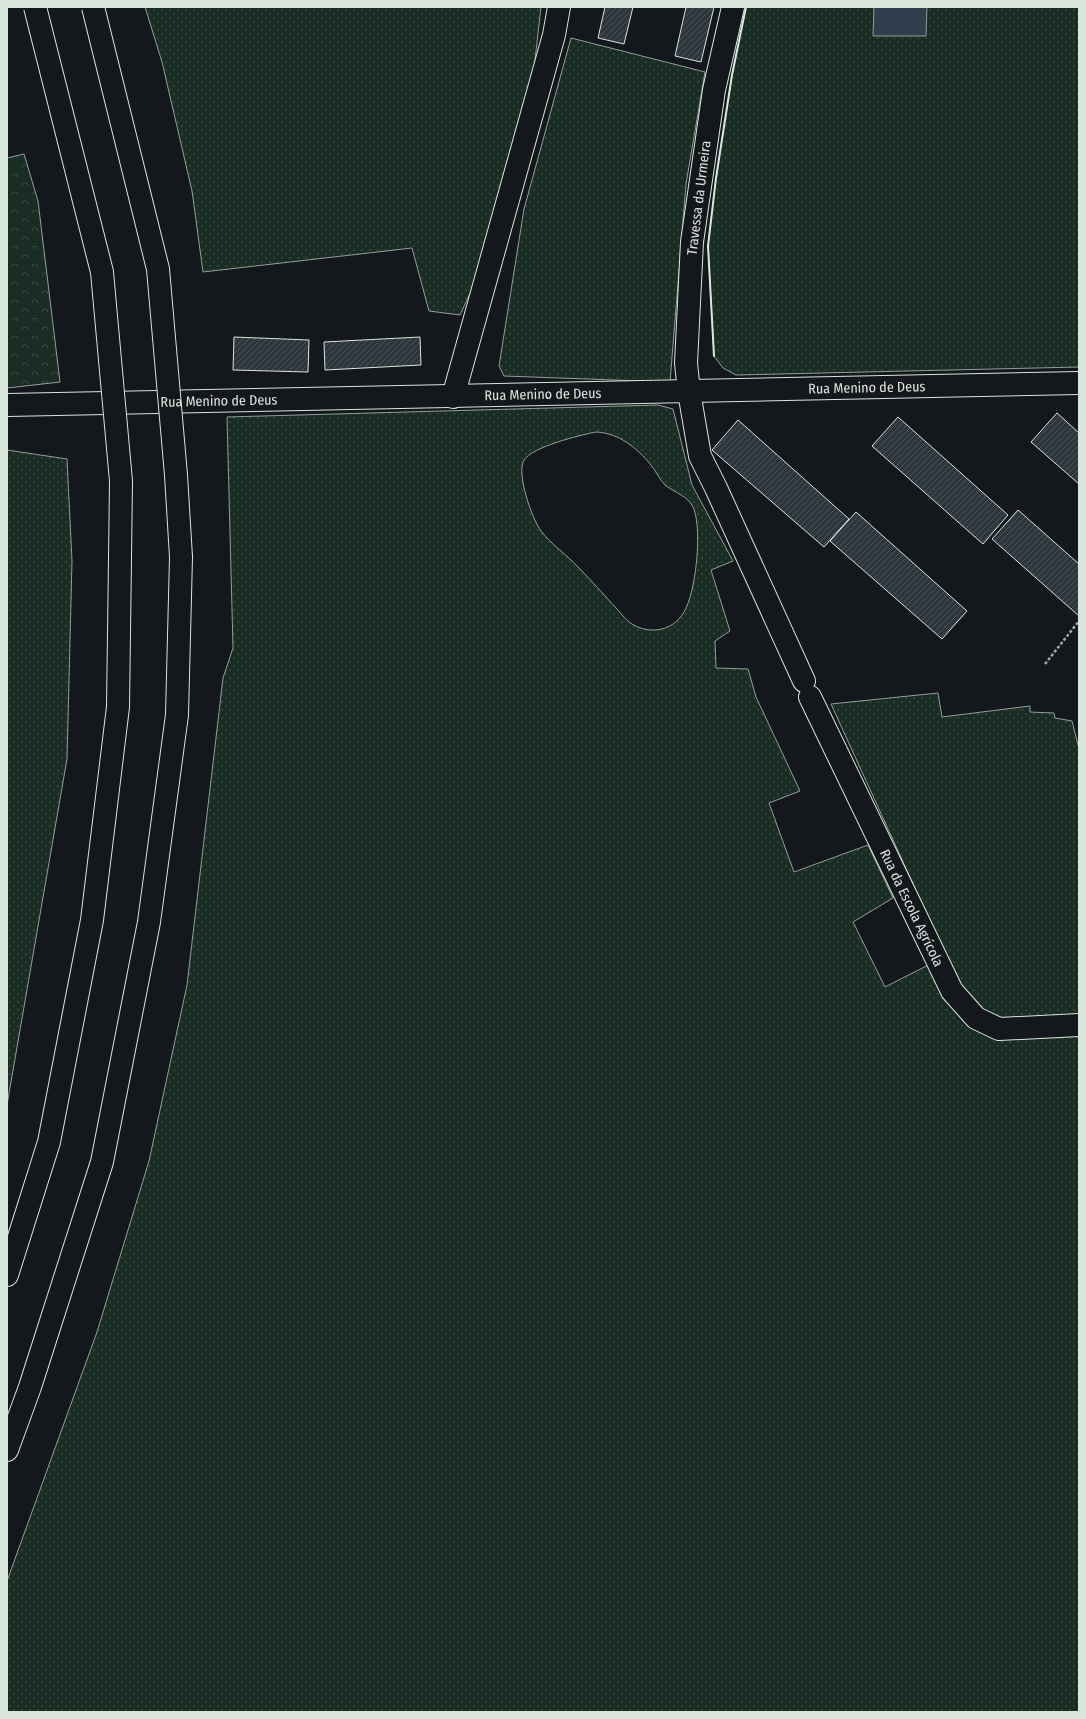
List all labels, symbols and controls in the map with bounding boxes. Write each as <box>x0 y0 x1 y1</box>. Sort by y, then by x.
street label: Travessa da Urmeira <box>684 140 714 256</box>
street label: Rua Menino de Deus <box>808 378 926 397</box>
street label: Rua Menino de Deus <box>484 384 602 404</box>
street label: Rua Menino de Deus <box>160 391 278 410</box>
street label: Rua da Escola Agrícola <box>876 846 947 969</box>

